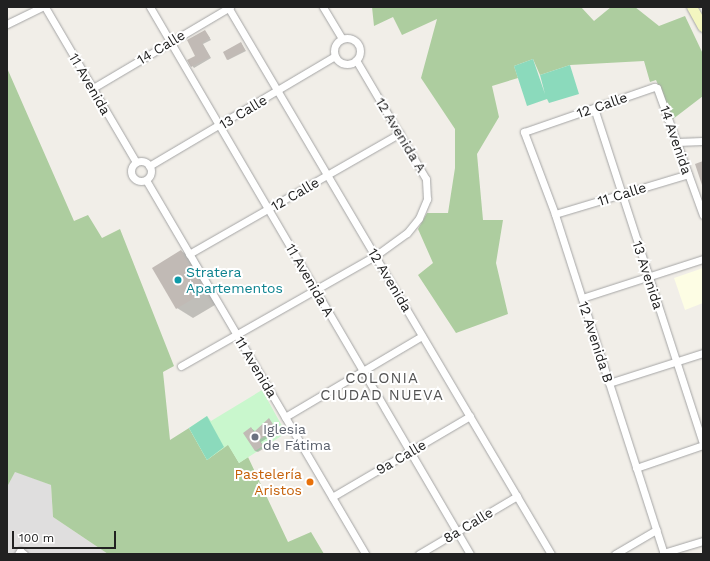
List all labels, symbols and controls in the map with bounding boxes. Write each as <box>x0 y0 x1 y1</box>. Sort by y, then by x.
street label: 14 Calle <box>134 26 188 68</box>
street label: 11 Avenida <box>65 50 115 118</box>
street label: 12 Calle <box>574 89 630 121</box>
street label: 13 Calle <box>216 91 270 133</box>
street label: 12 Avenida A <box>372 94 430 176</box>
street label: 14 Avenida <box>656 103 696 177</box>
street label: 12 Calle <box>268 174 322 214</box>
street label: 11 Calle <box>596 179 648 209</box>
street label: 13 Avenida <box>629 238 667 312</box>
street label: 11 Avenida A <box>282 240 338 320</box>
street label: 12 Avenida <box>364 245 416 315</box>
place label: Stratera Apartementos <box>186 264 283 296</box>
marker: Stratera Apartementos <box>173 275 183 285</box>
street label: 12 Avenida B <box>575 299 617 385</box>
street label: 11 Avenida <box>231 333 281 401</box>
district label: COLONIA CIUDAD NUEVA <box>320 369 444 404</box>
place label: Iglesia de Fátima <box>263 421 331 454</box>
marker: Iglesia de Fátima <box>250 432 260 442</box>
street label: 9a Calle <box>373 436 429 478</box>
place label: Pastelería Aristos <box>234 466 302 498</box>
marker: Pastelería Aristos <box>305 477 315 487</box>
street label: 8a Calle <box>440 504 496 546</box>
scale bar <box>14 523 118 549</box>
text: 100 m <box>19 531 54 545</box>

